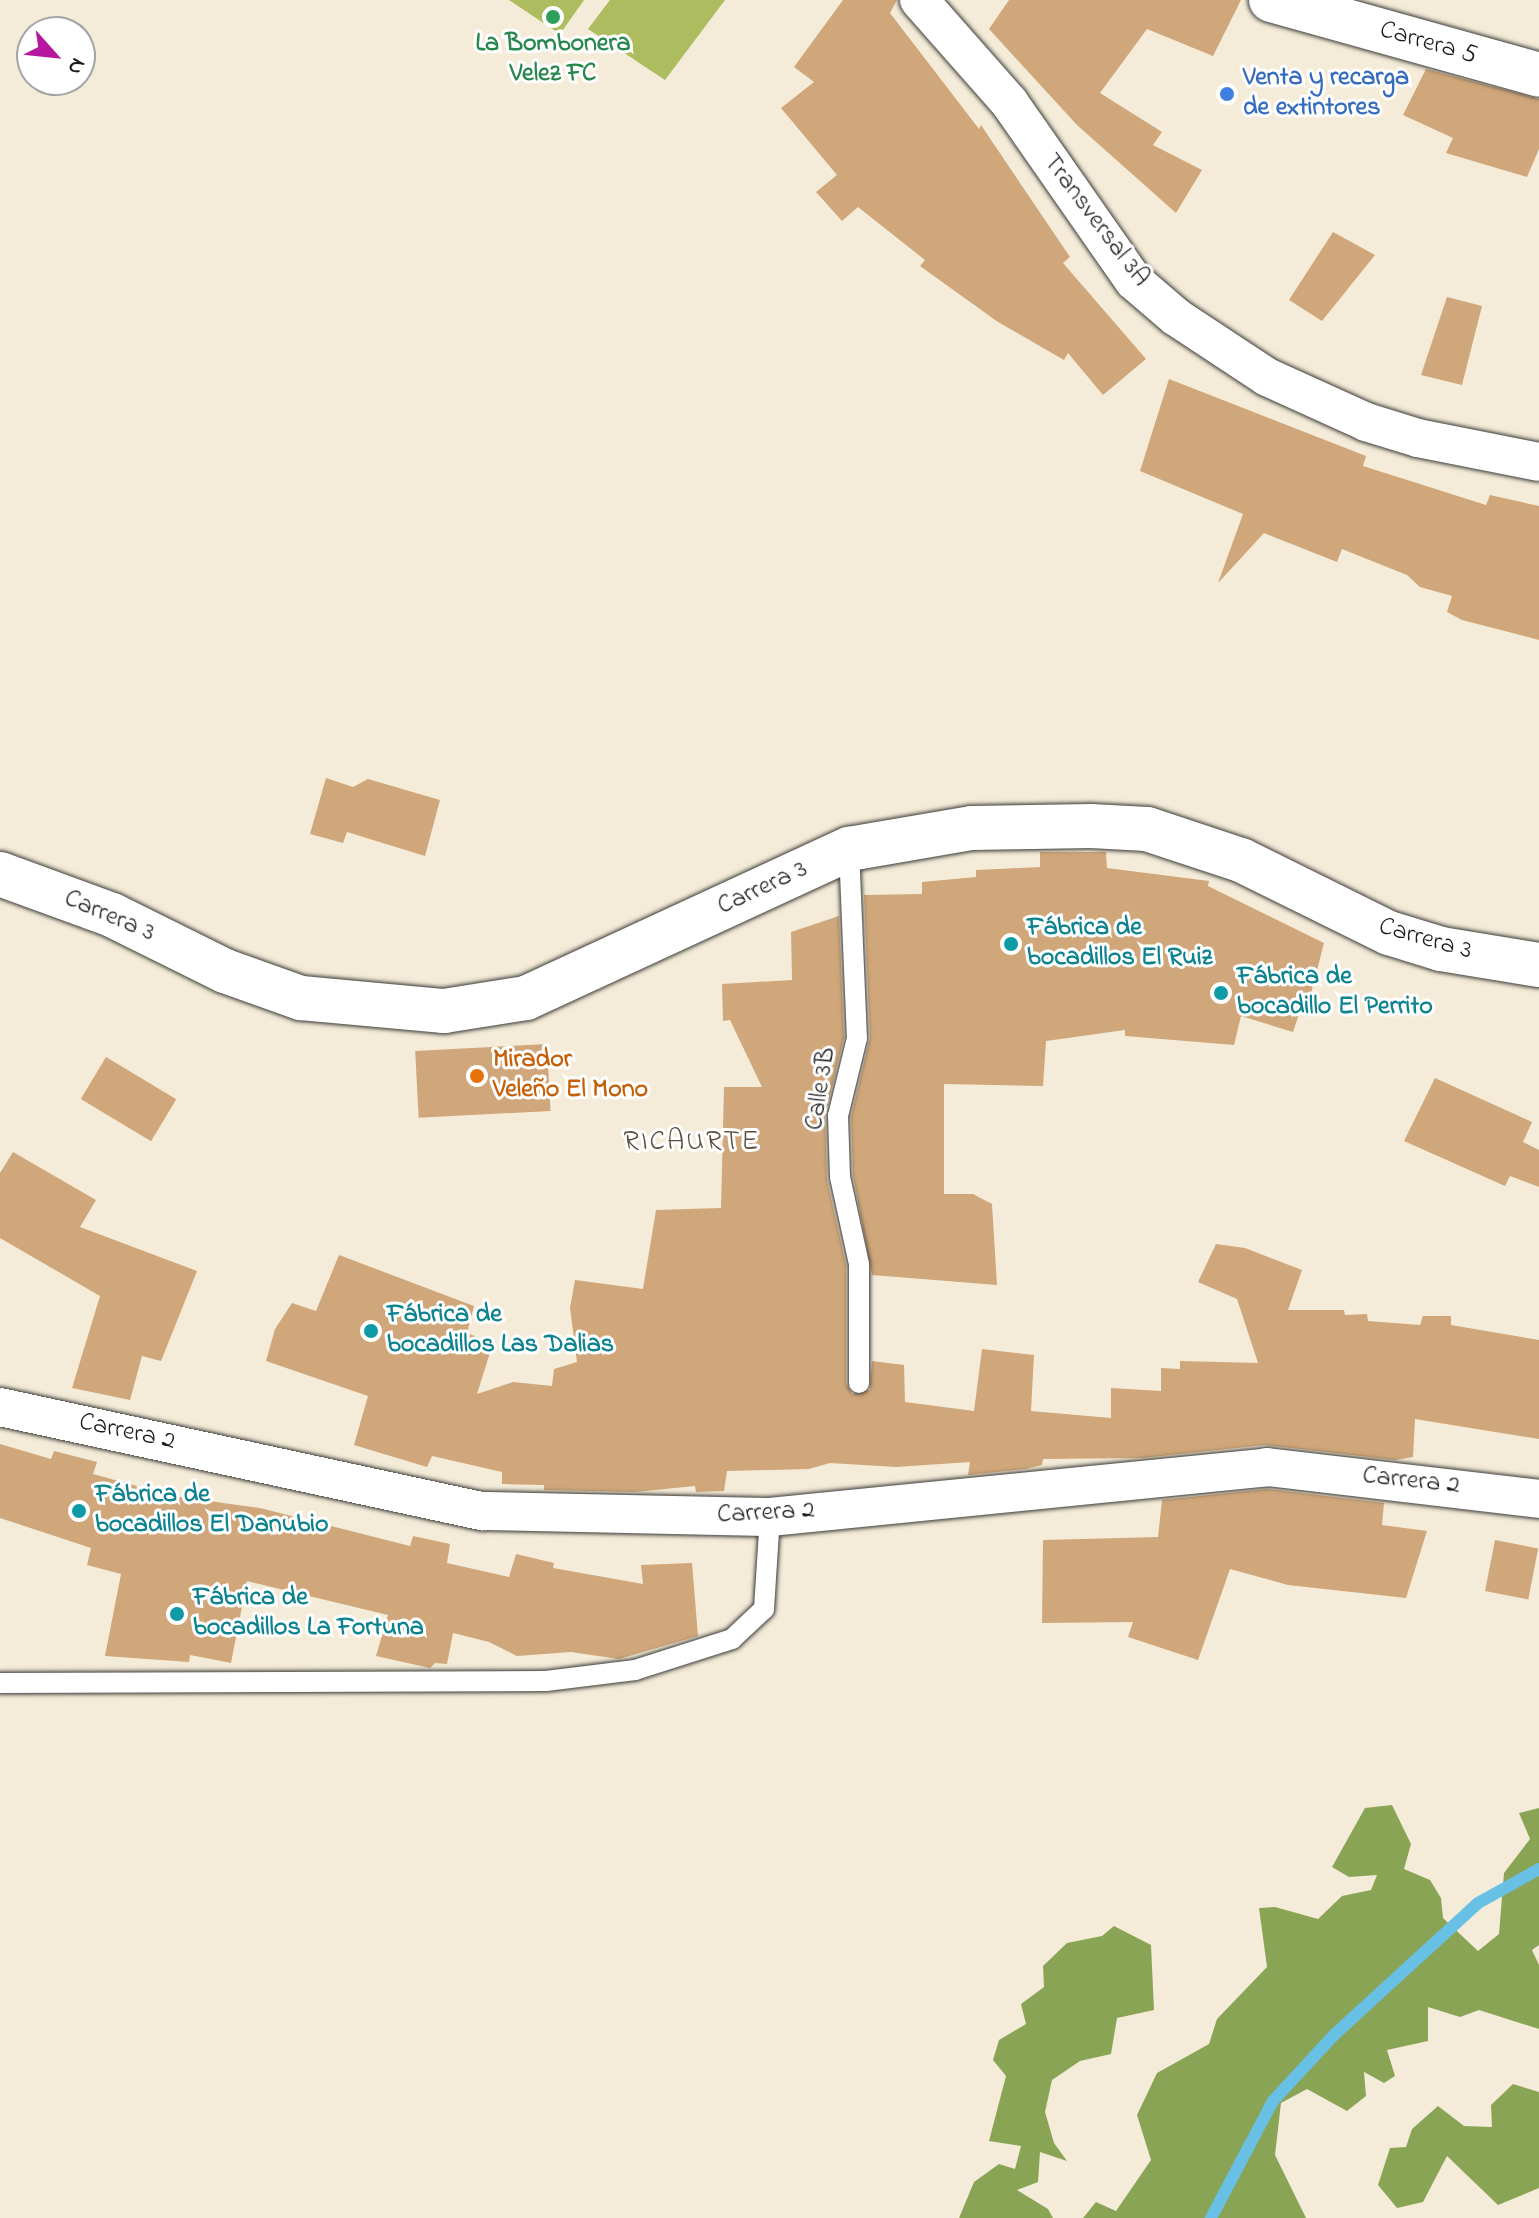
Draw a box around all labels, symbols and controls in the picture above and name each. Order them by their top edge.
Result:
marker: La Bombonera Velez FC [544,8,562,26]
street label: Carrera 5 [1376,15,1480,73]
north arrow [16,16,96,96]
place label: La Bombonera Velez FC [475,29,631,90]
text: N [58,52,93,80]
place label: Venta y recarga de extintores [1243,63,1409,124]
marker: Venta y recarga de extintores [1218,85,1236,103]
street label: Transversal 3A [1035,148,1155,294]
street label: Carrera 3 [713,855,813,923]
street label: Carrera 3 [59,884,159,950]
street label: Carrera 3 [1375,912,1475,968]
place label: Fábrica de bocadillos El Ruiz [1027,913,1212,974]
marker: Fábrica de bocadillos El Ruiz [1002,935,1020,953]
place label: Fábrica de bocadillo El Perrito [1237,962,1433,1024]
marker: Fábrica de bocadillo El Perrito [1212,984,1230,1002]
place label: Mirador Veleño El Mono [493,1045,648,1106]
street label: Calle 3B [800,1045,844,1133]
marker: Mirador Veleño El Mono [468,1067,486,1085]
district label: RICAURTE [624,1126,760,1160]
place label: Fábrica de bocadillos Las Dalias [387,1300,614,1362]
marker: Fábrica de bocadillos Las Dalias [362,1322,380,1340]
street label: Carrera 2 [76,1408,178,1458]
street label: Carrera 2 [1361,1461,1461,1503]
place label: Fábrica de bocadillos El Danubio [95,1480,328,1542]
street label: Carrera 2 [716,1496,816,1532]
marker: Fábrica de bocadillos El Danubio [70,1502,88,1520]
place label: Fábrica de bocadillos La Fortuna [193,1583,424,1644]
marker: Fábrica de bocadillos La Fortuna [168,1605,186,1623]

